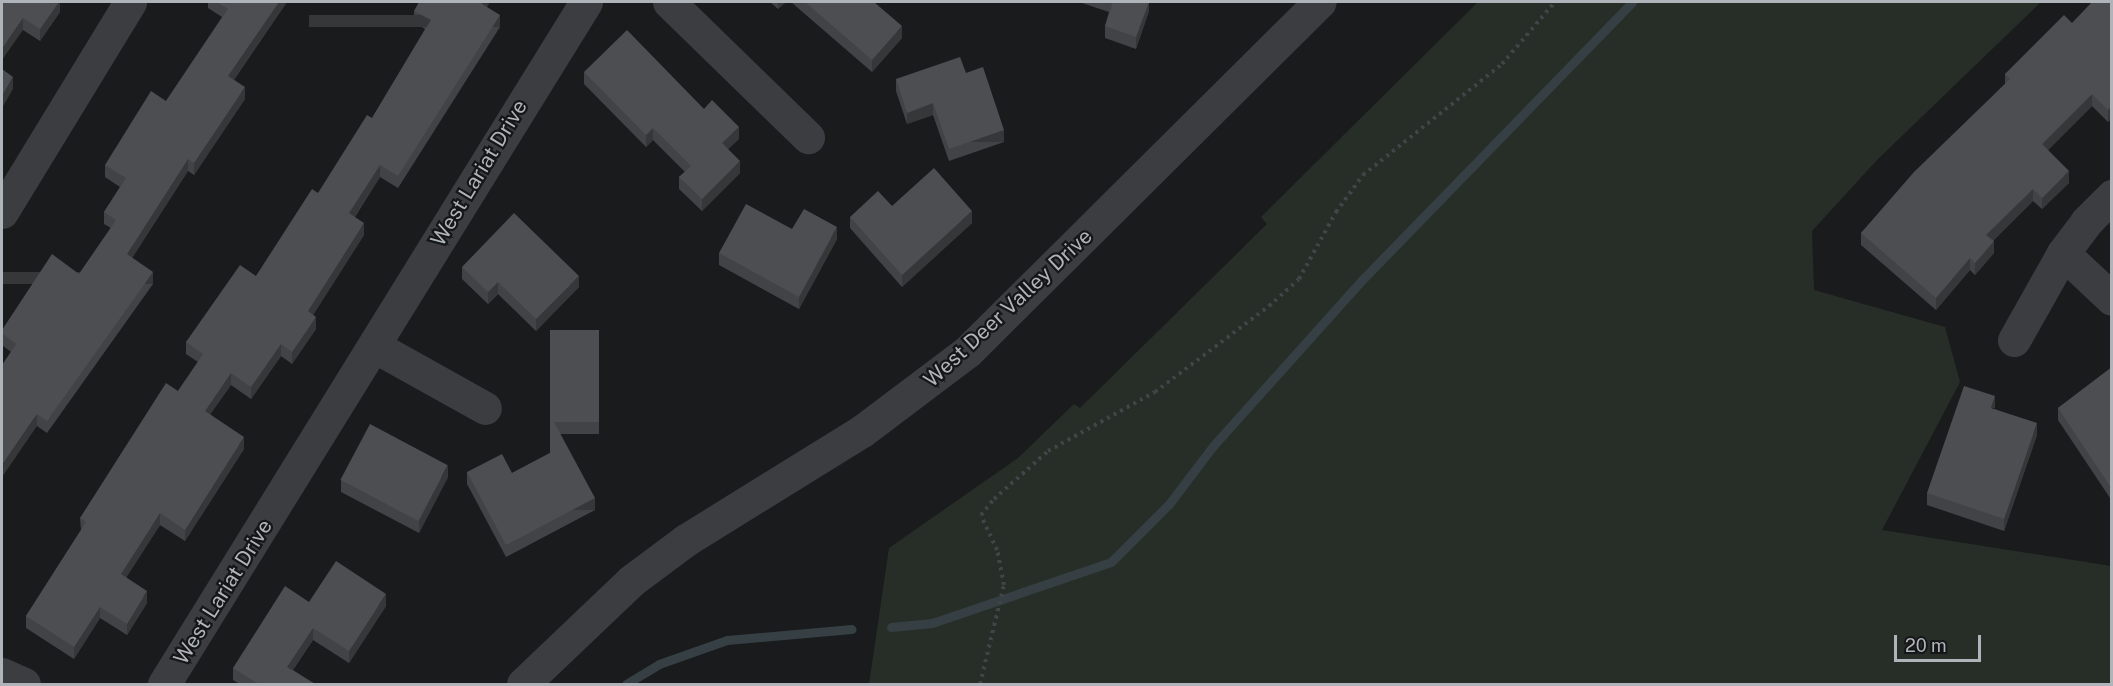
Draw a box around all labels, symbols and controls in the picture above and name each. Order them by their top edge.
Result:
street label: West Lariat Drive [425,95,533,251]
street label: West Deer Valley Drive [918,223,1098,393]
street label: West Lariat Drive [168,515,278,669]
scale bar [1897,623,1984,661]
text: 20 m [1905,635,1947,656]

